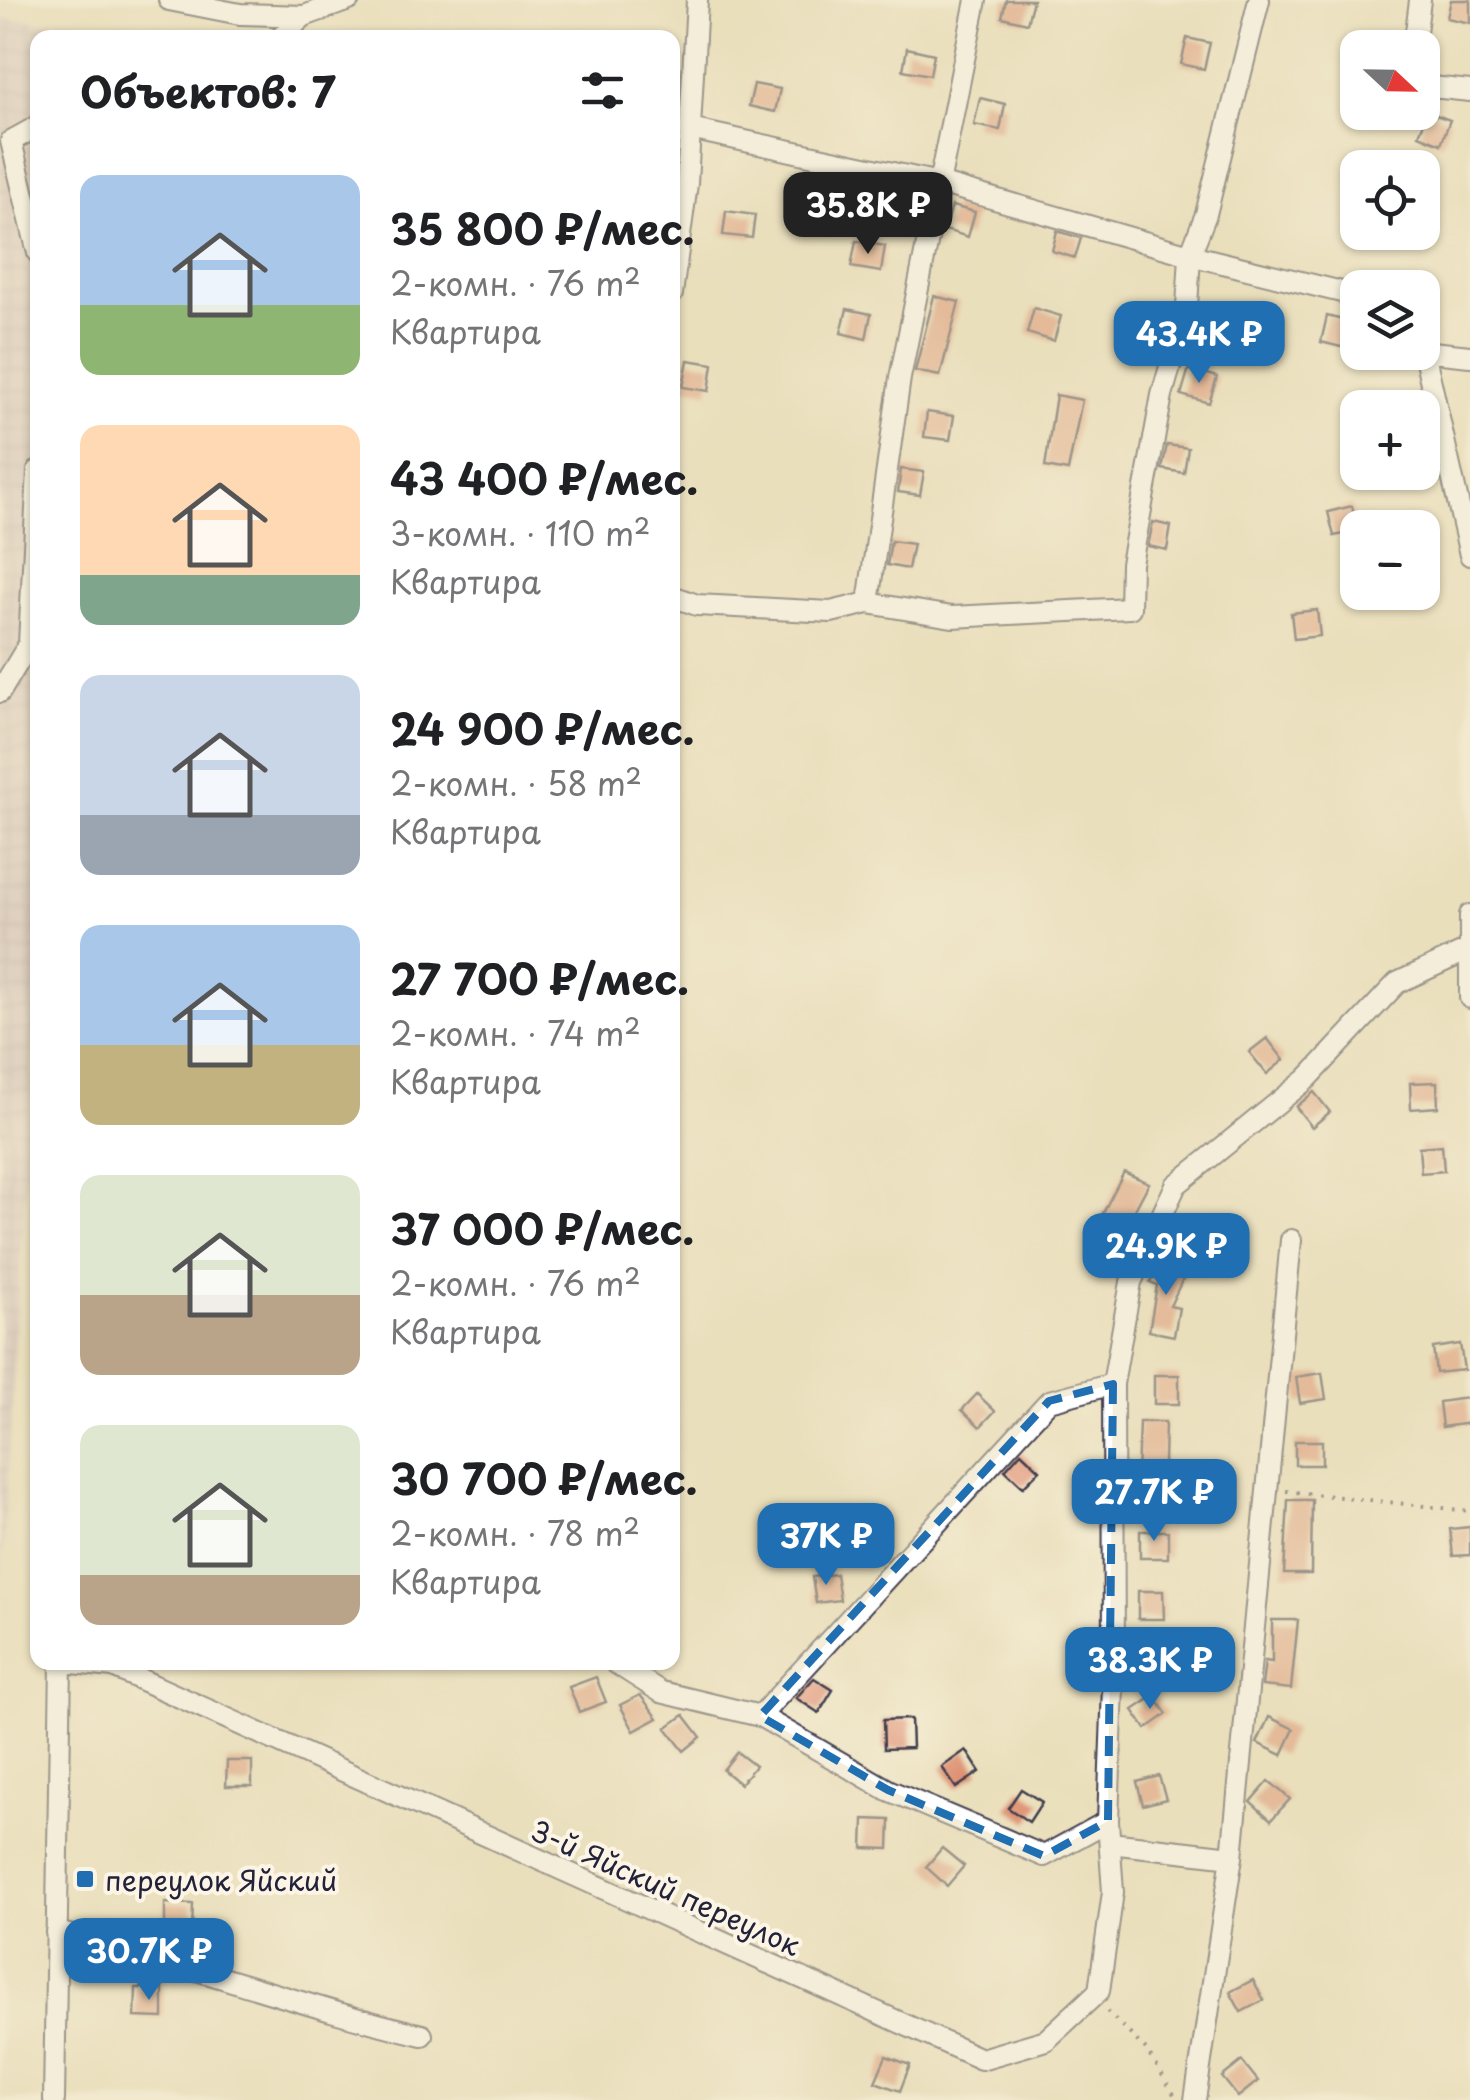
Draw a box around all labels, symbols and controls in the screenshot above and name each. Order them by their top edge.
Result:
north arrow [1340,30,1440,130]
map controls [1340,30,1440,610]
text: Объектов: 7 [80,59,336,122]
icon: filters [575,63,630,118]
button: locate [1340,150,1440,250]
pin: 35.8K ₽ [776,172,960,257]
text: 35.8K ₽ [805,180,931,228]
text: 35 800 ₽/мес. [390,196,694,259]
icon: home [160,215,280,335]
text: 2-комн. · 76 m² [390,259,641,307]
button: layers [1340,270,1440,370]
pin: 43.4K ₽ [1107,301,1291,386]
text: Квартира [390,307,541,355]
text: 43.4K ₽ [1136,309,1262,357]
button: + [1340,390,1440,490]
text: 43 400 ₽/мес. [390,446,698,509]
icon: home [160,465,280,585]
text: 3-комн. · 110 m² [390,509,650,557]
button: − [1340,510,1440,610]
text: Квартира [390,557,541,605]
text: 24 900 ₽/мес. [390,696,695,759]
icon: home [160,715,280,835]
text: 2-комн. · 58 m² [390,759,642,807]
text: Квартира [390,807,541,855]
text: 27 700 ₽/мес. [390,946,689,1009]
icon: home [160,965,280,1085]
text: 2-комн. · 74 m² [390,1009,641,1057]
text: Квартира [390,1057,541,1105]
text: 37 000 ₽/мес. [390,1196,694,1259]
pin: 24.9K ₽ [1074,1213,1258,1298]
icon: home [160,1215,280,1335]
text: 24.9K ₽ [1105,1221,1227,1269]
text: 2-комн. · 76 m² [390,1259,641,1307]
text: Квартира [390,1307,541,1355]
text: 30 700 ₽/мес. [390,1446,698,1509]
pin: 27.7K ₽ [1062,1459,1246,1544]
icon: home [160,1465,280,1585]
text: 27.7K ₽ [1094,1467,1214,1515]
pin: 37K ₽ [756,1503,896,1588]
text: 2-комн. · 78 m² [390,1509,640,1557]
text: 37K ₽ [779,1511,873,1559]
text: Квартира [390,1557,541,1605]
pin: 38.3K ₽ [1058,1627,1242,1712]
text: 38.3K ₽ [1087,1635,1213,1683]
street label: 3-й Яйский переулок [524,1808,808,1966]
place label: переулок Яйский [105,1858,337,1901]
marker: переулок Яйский [74,1868,96,1890]
pin: 30.7K ₽ [57,1918,241,2003]
text: 30.7K ₽ [86,1926,212,1974]

